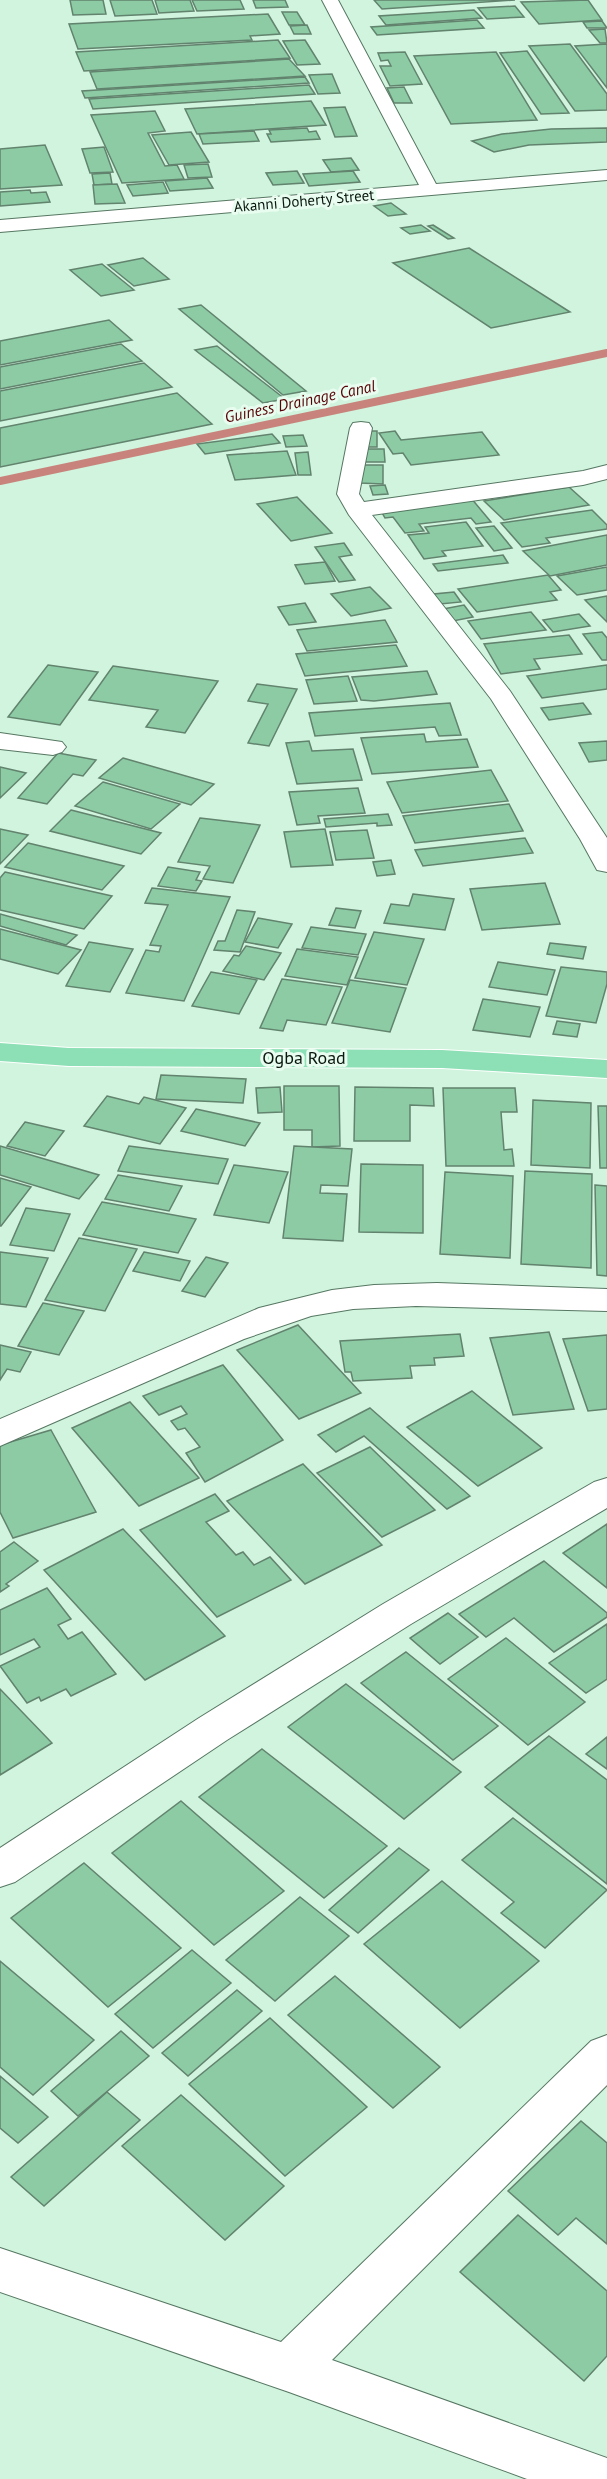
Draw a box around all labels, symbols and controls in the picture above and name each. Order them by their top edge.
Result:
street label: Akanni Doherty Street [233,185,375,216]
water label: Guiness Drainage Canal [223,375,378,427]
street label: Ogba Road [262,1046,346,1069]

